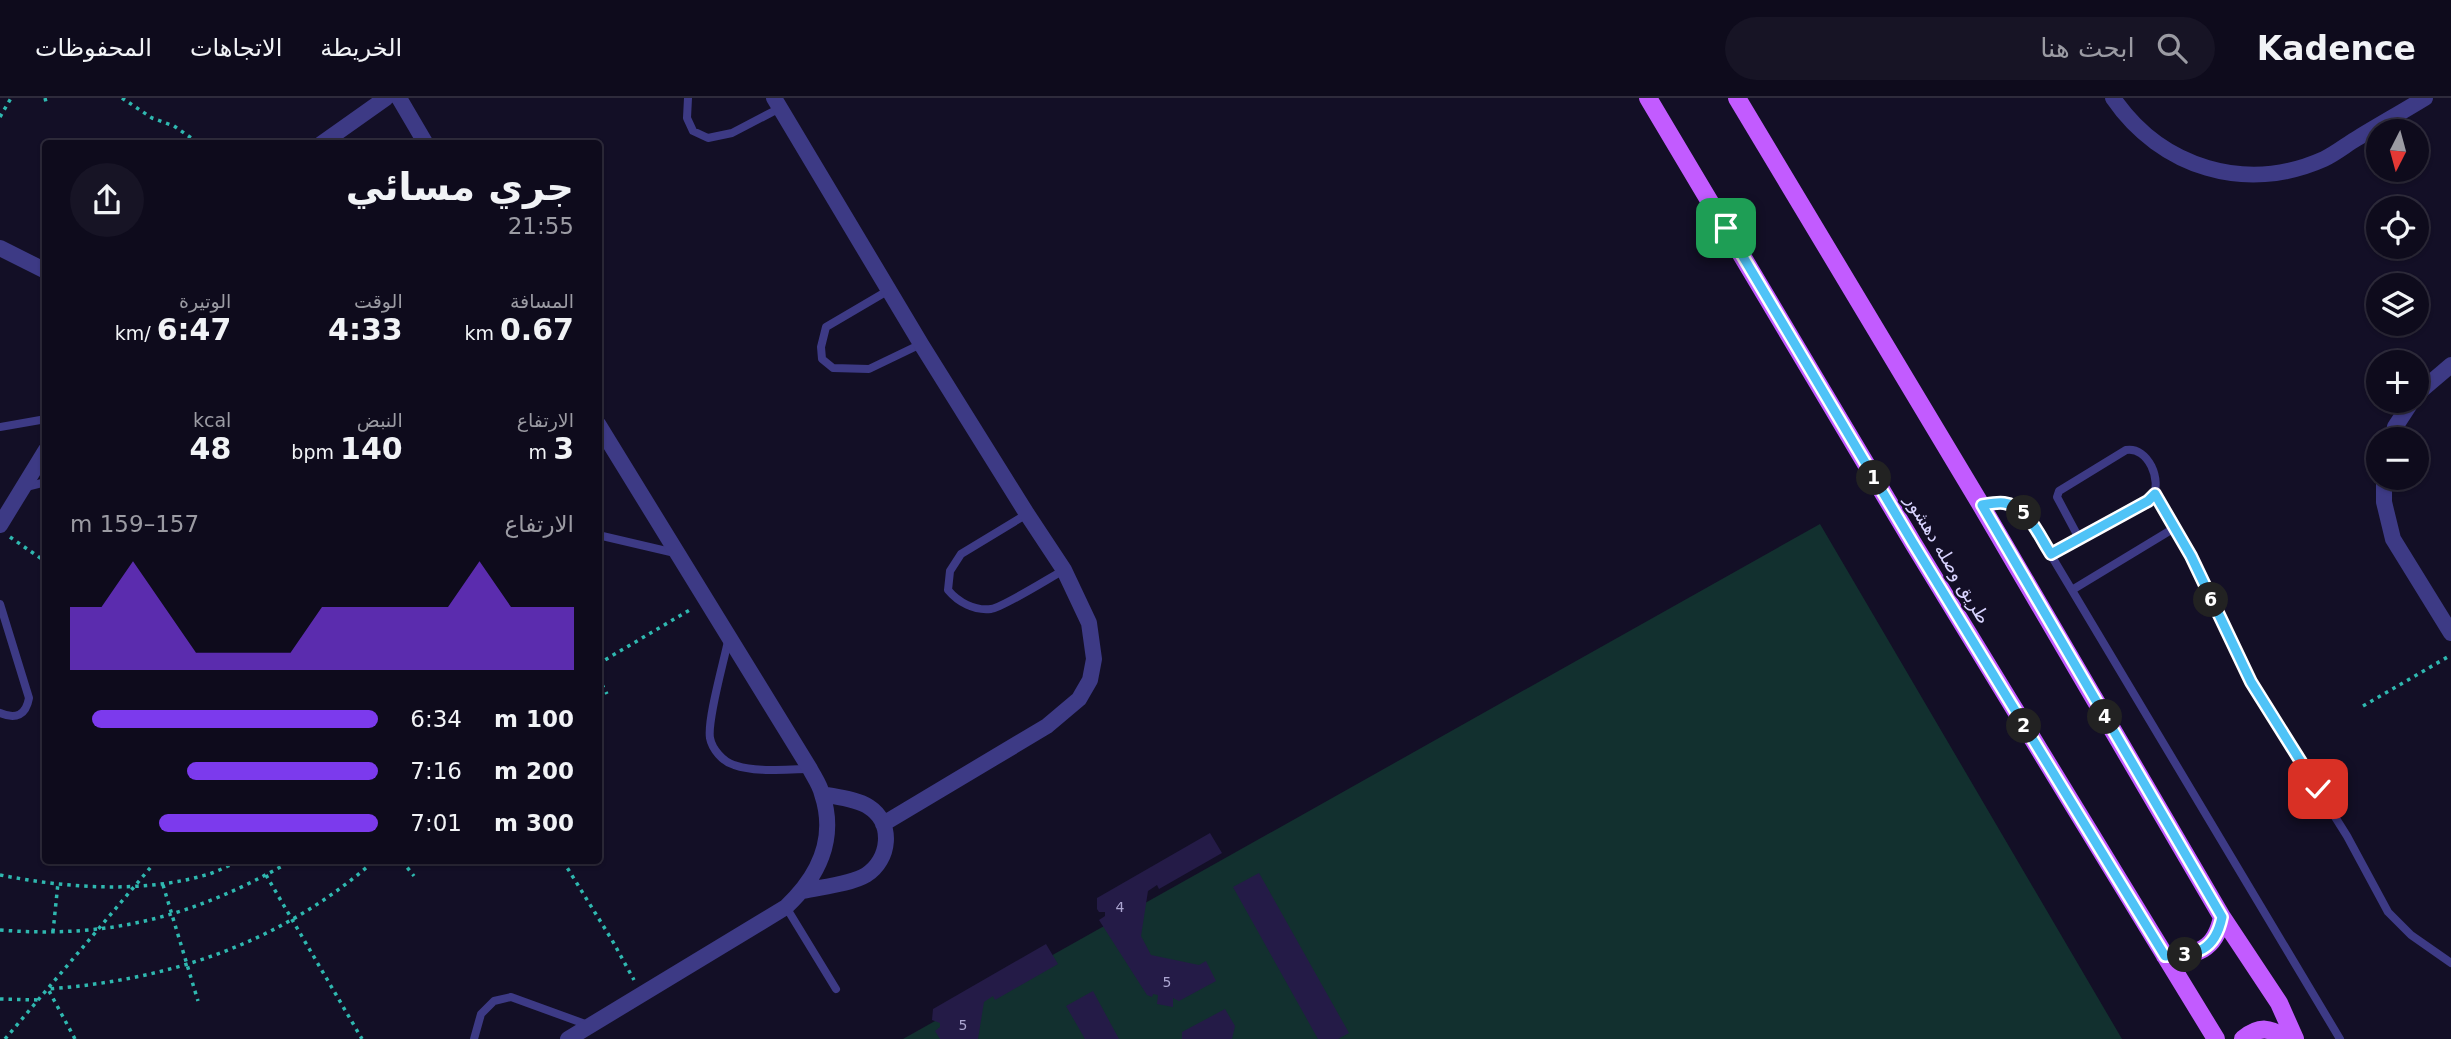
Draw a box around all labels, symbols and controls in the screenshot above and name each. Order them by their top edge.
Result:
search box [1725,17,2215,80]
icon: search [2153,29,2191,67]
text: Kadence [2257,29,2416,68]
text: ابحث هنا [2040,33,2135,63]
text: المحفوظات [35,34,152,62]
text: الاتجاهات [190,34,282,62]
text: الخريطة [320,34,402,62]
north arrow [2366,119,2429,182]
map controls [2366,119,2429,490]
button: share [70,163,144,237]
text: جري مسائي [346,165,574,209]
button: locate [2366,196,2429,259]
pin [1696,198,1756,258]
icon: arrive [1707,209,1745,247]
text: 21:55 [508,213,574,239]
button: layers [2366,273,2429,336]
text: الوتيرة [179,290,231,312]
text: الوقت [354,290,403,312]
text: المسافة [510,290,574,312]
text: 6:47 [157,312,231,347]
text: 4:33 [328,312,403,347]
text: 0.67 [500,312,574,347]
text: /km [115,322,157,344]
text: km [464,322,500,344]
button: + [2366,350,2429,413]
text: kcal [193,409,231,431]
text: النبض [357,409,403,431]
text: الارتفاع [517,409,574,431]
button: − [2366,427,2429,490]
text: 48 [190,431,231,466]
text: 140 [340,431,403,466]
text: 3 [553,431,574,466]
text: bpm [291,441,340,463]
text: m [529,441,553,463]
pin: 1 [1856,460,1892,496]
text: 1 [1867,466,1880,488]
street label: طريق وصله دهشور [1900,490,1995,628]
pin: 5 [2007,496,2042,530]
text: 5 [2017,501,2030,523]
text: 157–159 m [70,511,199,537]
text: الارتفاع [505,511,574,537]
pin: 6 [2194,582,2228,618]
text: 6 [2204,588,2217,610]
pin: 4 [2088,700,2122,734]
text: 4 [2098,705,2111,727]
text: 6:34 [410,706,462,732]
text: 100 m [494,706,574,732]
pin: 2 [2007,708,2042,744]
text: 2 [2017,714,2030,736]
text: 7:16 [410,758,462,784]
text: 200 m [494,758,574,784]
pin [2288,759,2348,819]
icon: check [2299,770,2337,808]
text: 7:01 [410,810,462,836]
text: 300 m [494,810,574,836]
house number: 4 [1116,899,1125,915]
pin: 3 [2168,938,2202,972]
text: 3 [2178,943,2191,965]
house number: 5 [1163,974,1171,990]
house number: 5 [959,1017,967,1033]

